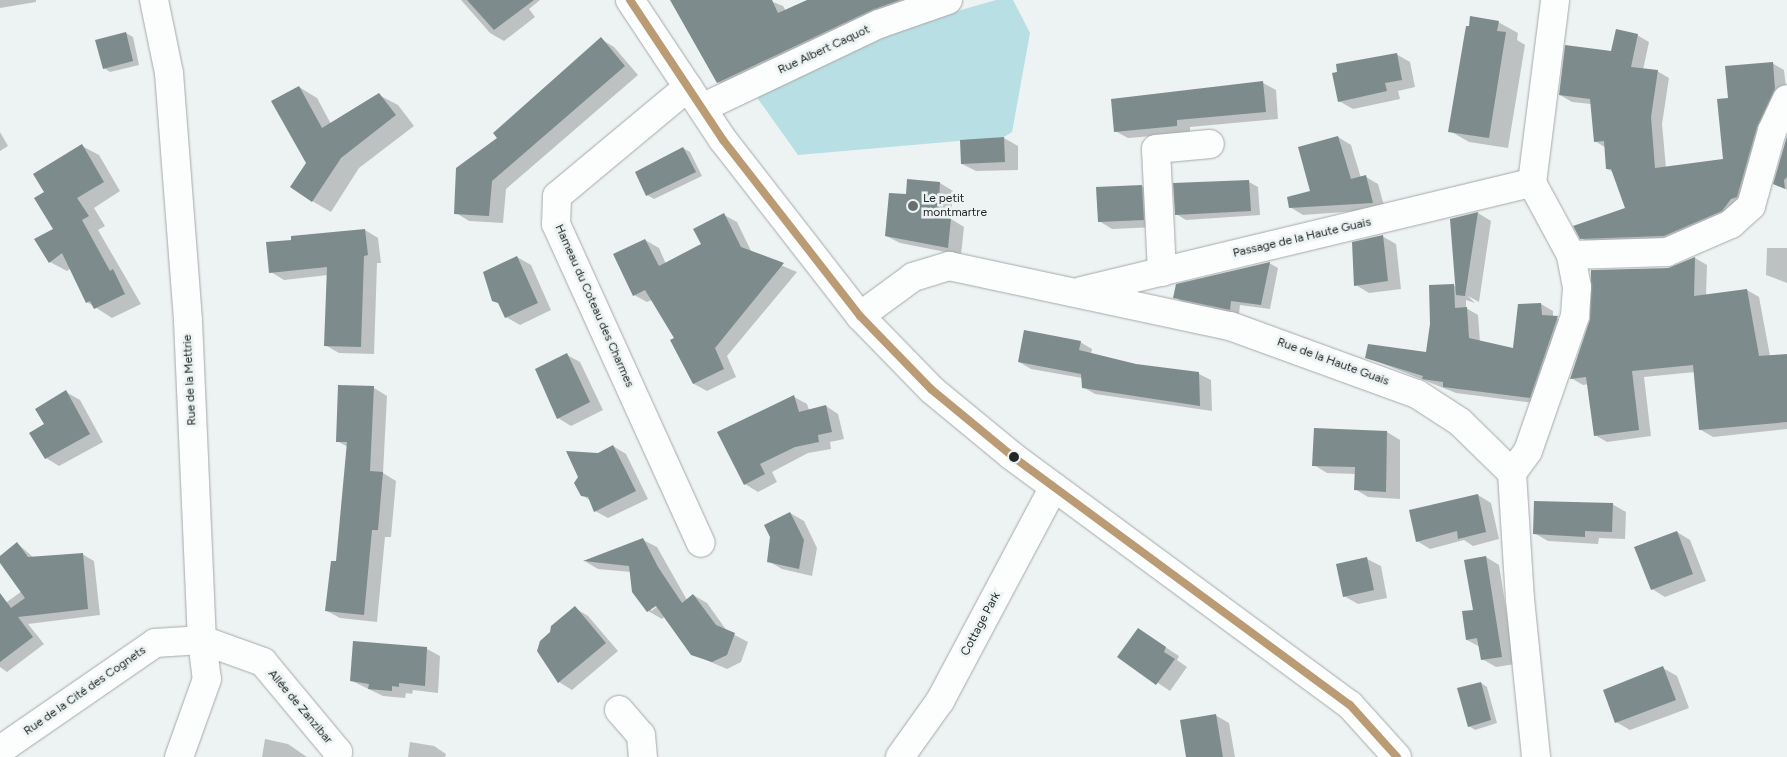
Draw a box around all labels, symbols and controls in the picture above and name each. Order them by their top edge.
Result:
street label: Rue Albert Caquot [776,22,872,78]
place label: Le petit montmartre [923,192,987,220]
marker: Le petit montmartre [907,200,919,212]
street label: Passage de la Haute Guais [1232,215,1372,261]
street label: Hameau du Coteau des Charmes [551,222,637,390]
street label: Rue de la Mettrie [180,334,200,426]
street label: Rue de la Haute Guais [1275,335,1391,389]
unlabelled marker [1009,452,1019,462]
street label: Cottage Park [958,590,1004,658]
street label: Rue de la Cité des Cognets [21,643,149,739]
street label: Allée de Zanzibar [265,667,335,747]

